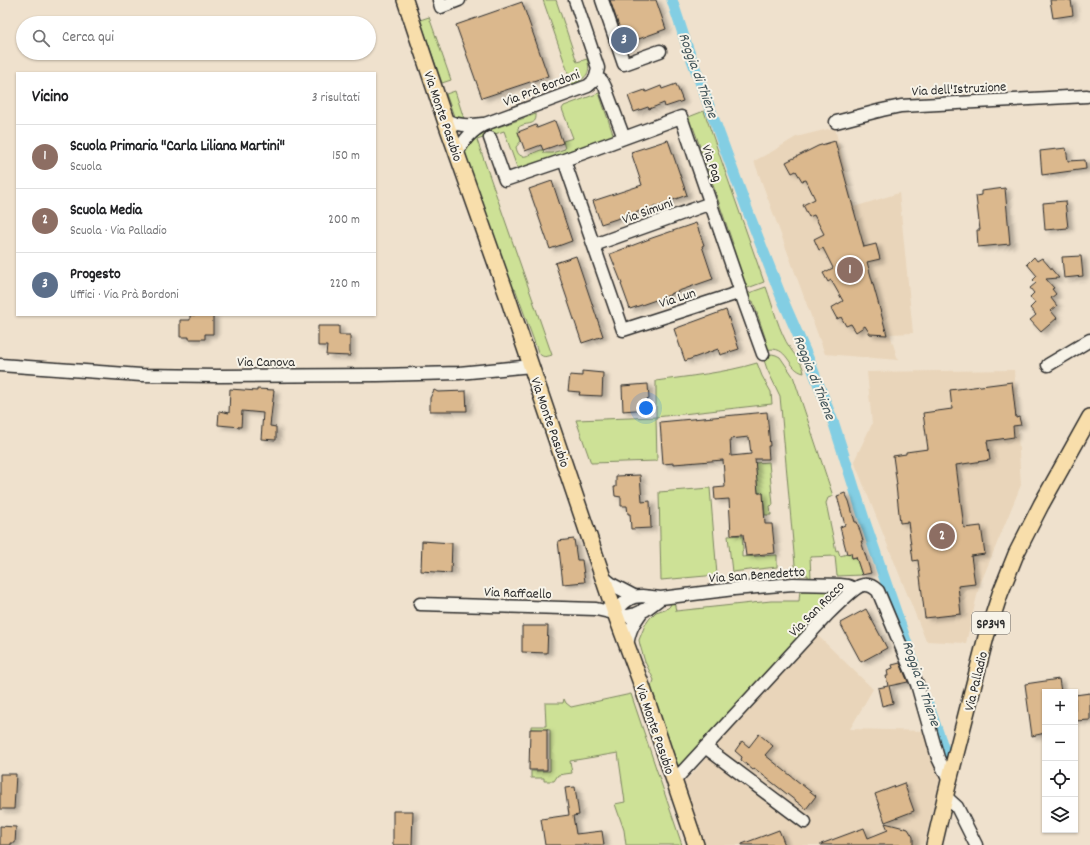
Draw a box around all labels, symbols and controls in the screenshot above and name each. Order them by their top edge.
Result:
search box [16,16,376,60]
pin: 3 [611,25,637,55]
icon: search [30,27,52,49]
text: Cerca qui [62,27,114,49]
water label: Roggia di Thiene [672,30,723,123]
street label: Via Prà Bordoni [500,65,583,113]
street label: Via Monte Pasubio [417,69,467,164]
street label: Via dell'Istruzione [911,78,1007,102]
text: Vicino [32,86,69,110]
text: 3 risultati [312,89,360,108]
text: Scuola Primaria "Carla Liliana Martini" [70,136,285,158]
street label: Via Pag [695,142,727,185]
text: 1 [44,147,46,166]
text: 150 m [332,147,360,166]
text: Scuola [70,158,102,177]
street label: Via Simuni [620,193,676,230]
text: Scuola Media [70,200,142,222]
text: 2 [42,211,48,230]
text: 200 m [328,211,360,230]
text: Scuola · Via Palladio [70,222,167,241]
pin: 1 [837,255,863,285]
text: Progesto [70,264,121,286]
text: 3 [42,275,48,294]
text: 220 m [330,275,360,294]
street label: Via Lun [657,284,698,314]
text: Uffici · Via Prà Bordoni [70,286,179,305]
water label: Roggia di Thiene [786,332,841,425]
street label: Via Canova [237,353,295,373]
street label: Via Monte Pasubio [524,375,574,470]
your location [636,398,656,418]
pin: 2 [929,521,955,551]
street label: Via San Benedetto [708,563,806,589]
street label: Via San Rocco [785,577,850,642]
street label: Via Raffaello [484,583,552,605]
road number: SP349 [972,612,1010,634]
water label: Roggia di Thiene [895,638,946,731]
street label: Via Palladio [960,650,994,713]
street label: Via Monte Pasubio [629,682,679,777]
map controls [1042,689,1078,833]
button: + [1042,689,1078,725]
button: − [1042,725,1078,761]
button: locate [1042,761,1078,797]
button: layers [1042,797,1078,833]

